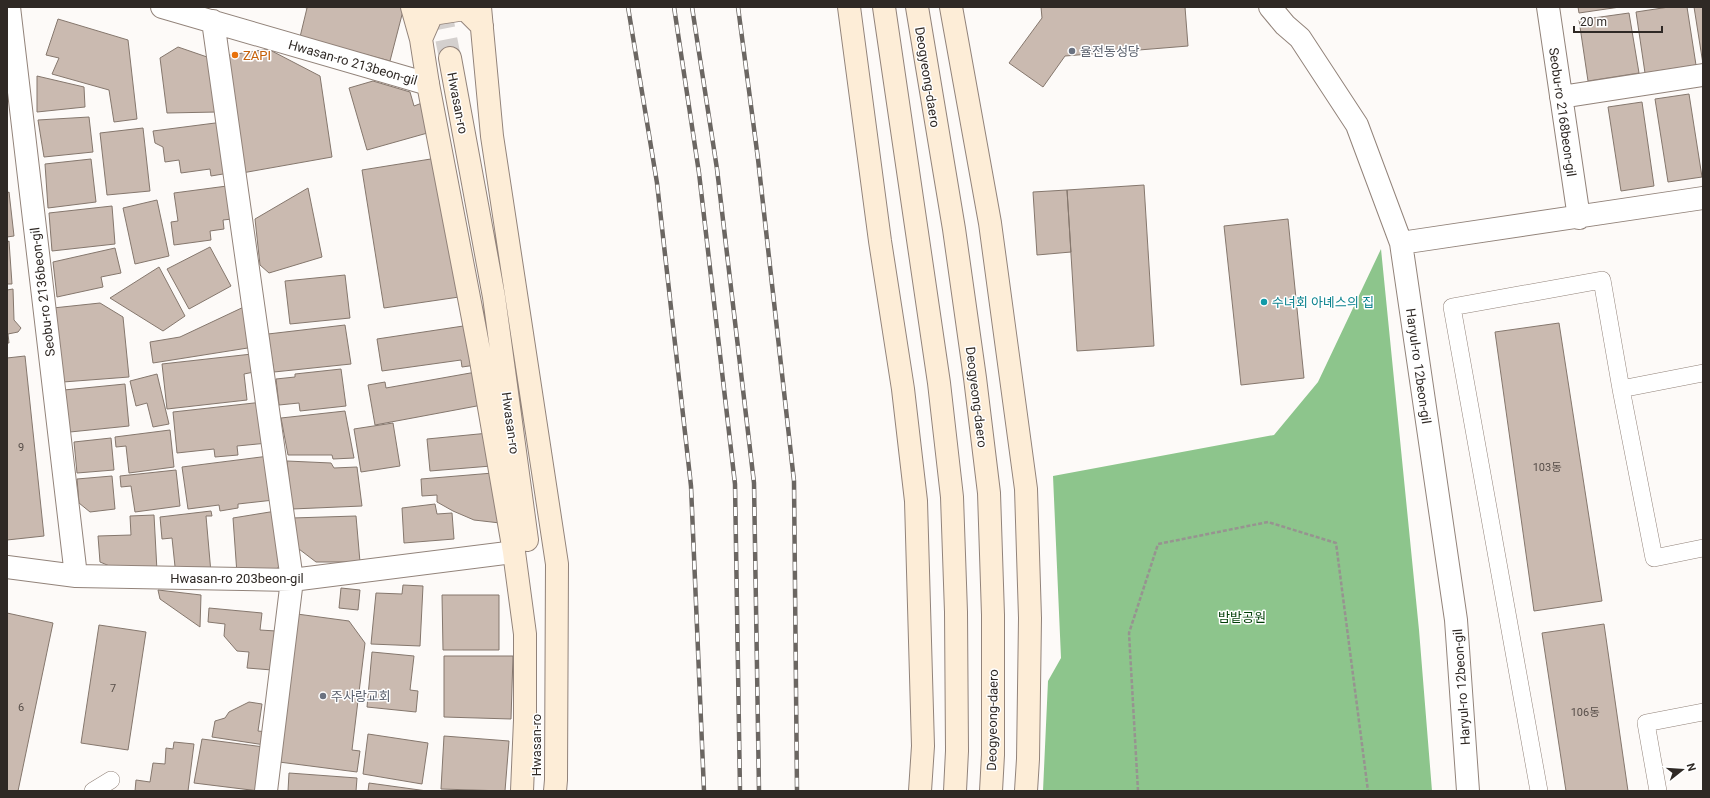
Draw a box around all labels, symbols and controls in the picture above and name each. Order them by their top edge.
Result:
scale bar [1574,8,1662,34]
text: 20 m [1580,15,1607,29]
street label: Deogyeong-daero [912,26,943,128]
street label: Hwasan-ro 213beon-gil [287,37,419,88]
place label: 율전동성당 [1080,44,1140,59]
marker: 율전동성당 [1067,46,1077,56]
street label: Seobu-ro 2168beon-gil [1546,47,1579,178]
place label: ZAPI [243,48,271,63]
marker: ZAPI [230,50,240,60]
street label: Hwasan-ro [444,71,471,135]
street label: Seobu-ro 2136beon-gil [27,226,58,357]
place label: 수녀회 아녜스의 집 [1272,295,1374,310]
marker: 수녀회 아녜스의 집 [1259,297,1269,307]
street label: Haryul-ro 12beon-gil [1403,307,1434,425]
street label: Deogyeong-daero [963,346,990,448]
street label: Hwasan-ro [499,391,522,455]
house number: 9 [18,441,24,454]
house number: 103동 [1533,461,1561,474]
street label: Hwasan-ro 203beon-gil [170,571,304,586]
park label: 밤밭공원 [1218,610,1266,625]
street label: Haryul-ro 12beon-gil [1450,628,1473,746]
street label: Deogyeong-daero [984,669,1001,771]
house number: 7 [110,682,116,695]
place label: 주사랑교회 [331,689,391,704]
marker: 주사랑교회 [318,691,328,701]
house number: 6 [18,701,24,714]
house number: 106동 [1571,706,1599,719]
street label: Hwasan-ro [529,714,544,776]
north arrow [1662,750,1702,790]
text: N [1684,762,1699,773]

